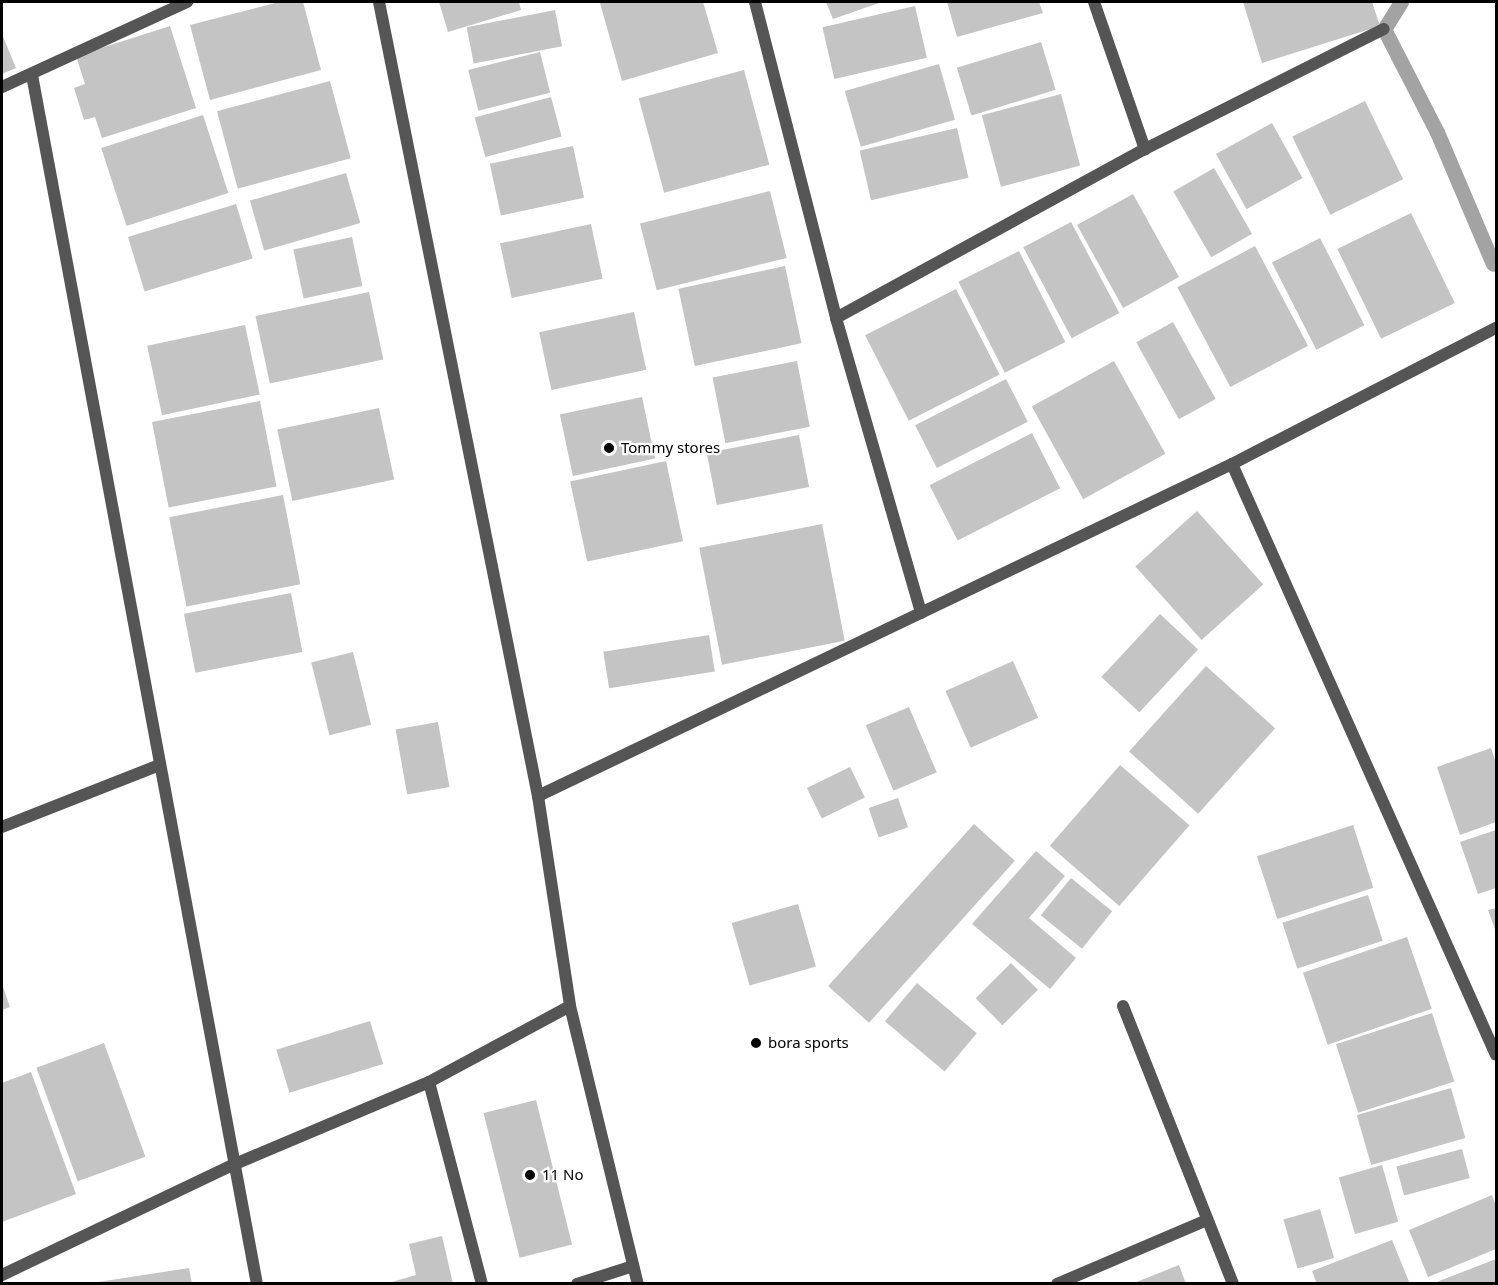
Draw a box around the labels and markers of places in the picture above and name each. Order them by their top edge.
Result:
place label: Tommy stores [621,439,720,457]
marker: Tommy stores [602,441,616,455]
place label: bora sports [768,1034,849,1052]
marker: bora sports [749,1036,763,1050]
place label: 11 No [542,1166,584,1184]
marker: 11 No [523,1168,537,1182]

